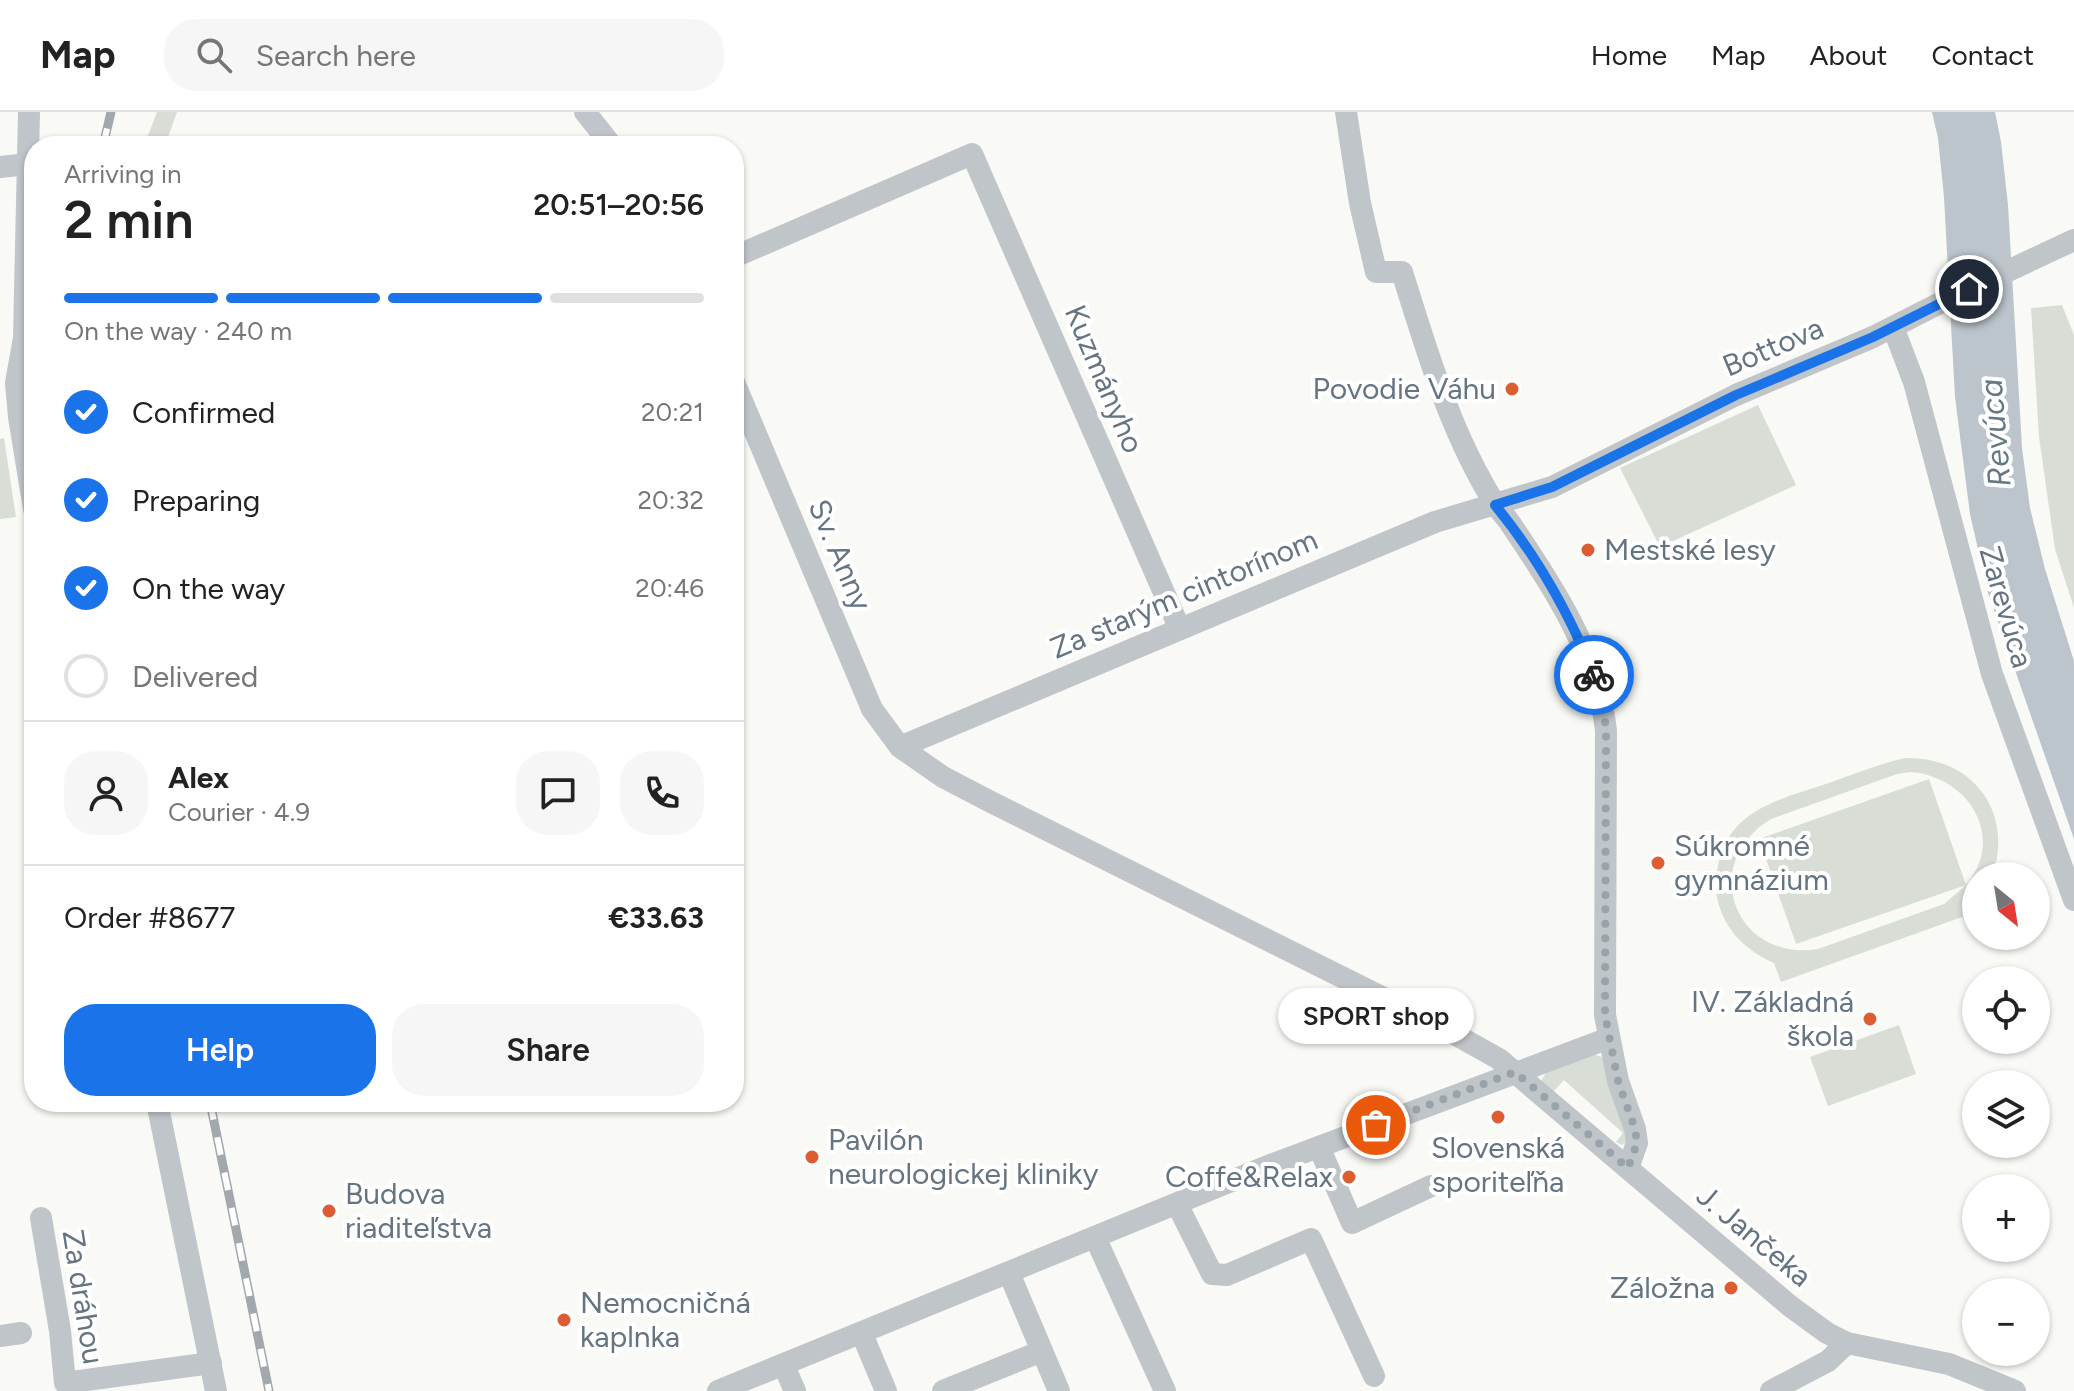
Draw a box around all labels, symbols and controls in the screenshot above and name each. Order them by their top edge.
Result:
search box [164,19,724,91]
text: Map [40,32,116,78]
icon: search [192,33,236,77]
text: Search here [256,37,416,74]
text: Home [1591,38,1667,72]
text: Map [1711,38,1766,72]
text: About [1810,38,1887,72]
text: Contact [1931,38,2034,72]
text: Arriving in [64,158,182,190]
text: 20:51–20:56 [533,186,704,223]
text: 2 min [64,189,193,251]
pin [1935,255,2003,323]
icon: home [1947,267,1991,311]
street label: Kuzmányho [1057,299,1152,458]
street label: Bottova [1717,309,1829,384]
text: On the way · 240 m [64,315,292,347]
place label: Povodie Váhu [1313,370,1496,407]
water label: Revúca [1971,377,2019,489]
marker: Povodie Váhu [1503,380,1521,398]
icon: check [64,390,108,434]
text: Confirmed [132,394,275,431]
text: 20:21 [641,396,704,428]
icon: check [64,478,108,522]
text: Preparing [132,482,260,519]
text: 20:32 [638,484,704,516]
street label: Sv. Anny [801,494,880,616]
street label: Za starým cintorínom [1045,520,1323,667]
place label: Mestské lesy [1604,531,1776,568]
marker: Mestské lesy [1579,541,1597,559]
street label: Zarevúca [1972,542,2041,672]
icon: check [64,566,108,610]
text: On the way [132,570,285,607]
text: 20:46 [635,572,704,604]
courier [1554,635,1634,715]
icon: bike [1572,653,1616,697]
text: Delivered [132,658,258,695]
button: person [64,751,148,835]
button: chat [516,751,600,835]
button: phone [620,751,704,835]
text: Alex [168,759,229,796]
text: Courier · 4.9 [168,796,310,828]
place label: Súkromné gymnázium [1674,827,1829,898]
marker: Súkromné gymnázium [1649,854,1667,872]
north arrow [1962,862,2050,950]
map controls [1962,862,2050,1366]
text: Order #8677 [64,899,235,936]
text: €33.63 [608,899,704,936]
button: locate [1962,966,2050,1054]
place label: IV. Základná škola [1691,983,1854,1054]
callout: SPORT shop [1278,989,1474,1045]
text: SPORT shop [1303,1000,1449,1032]
button: Help [64,1004,376,1096]
button: Share [392,1004,704,1096]
marker: IV. Základná škola [1861,1010,1879,1028]
button: layers [1962,1070,2050,1158]
pin [1342,1091,1410,1159]
icon: bag [1354,1103,1398,1147]
marker: Slovenská sporiteľňa [1489,1108,1507,1126]
place label: Pavilón neurologickej kliniky [828,1121,1099,1192]
place label: Slovenská sporiteľňa [1431,1129,1565,1200]
marker: Pavilón neurologickej kliniky [803,1148,821,1166]
place label: Coffe&Relax [1165,1158,1333,1195]
marker: Coffe&Relax [1340,1168,1358,1186]
button: + [1962,1174,2050,1262]
place label: Budova riaditeľstva [345,1175,492,1246]
street label: J. Jančeka [1689,1177,1819,1294]
marker: Budova riaditeľstva [320,1202,338,1220]
street label: Za dráhou [55,1227,112,1367]
place label: Záložna [1610,1269,1715,1306]
button: − [1962,1278,2050,1366]
marker: Záložna [1722,1279,1740,1297]
place label: Nemocničná kaplnka [580,1284,751,1355]
marker: Nemocničná kaplnka [555,1311,573,1329]

